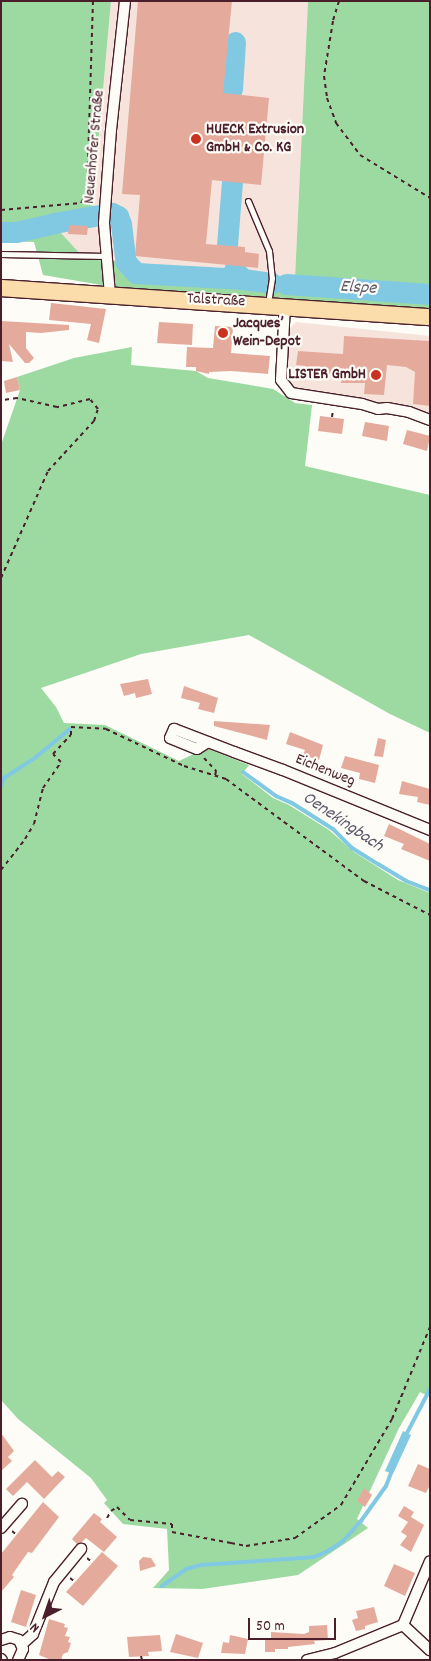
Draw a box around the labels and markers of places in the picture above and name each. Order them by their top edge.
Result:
place label: HUECK Extrusion GmbH & Co. KG [206,120,304,158]
marker: HUECK Extrusion GmbH & Co. KG [190,133,202,145]
place label: Jacques’ Wein-Depot [233,314,301,352]
marker: Jacques’ Wein-Depot [217,327,229,339]
place label: LISTER GmbH [288,365,366,385]
marker: LISTER GmbH [370,369,382,381]

